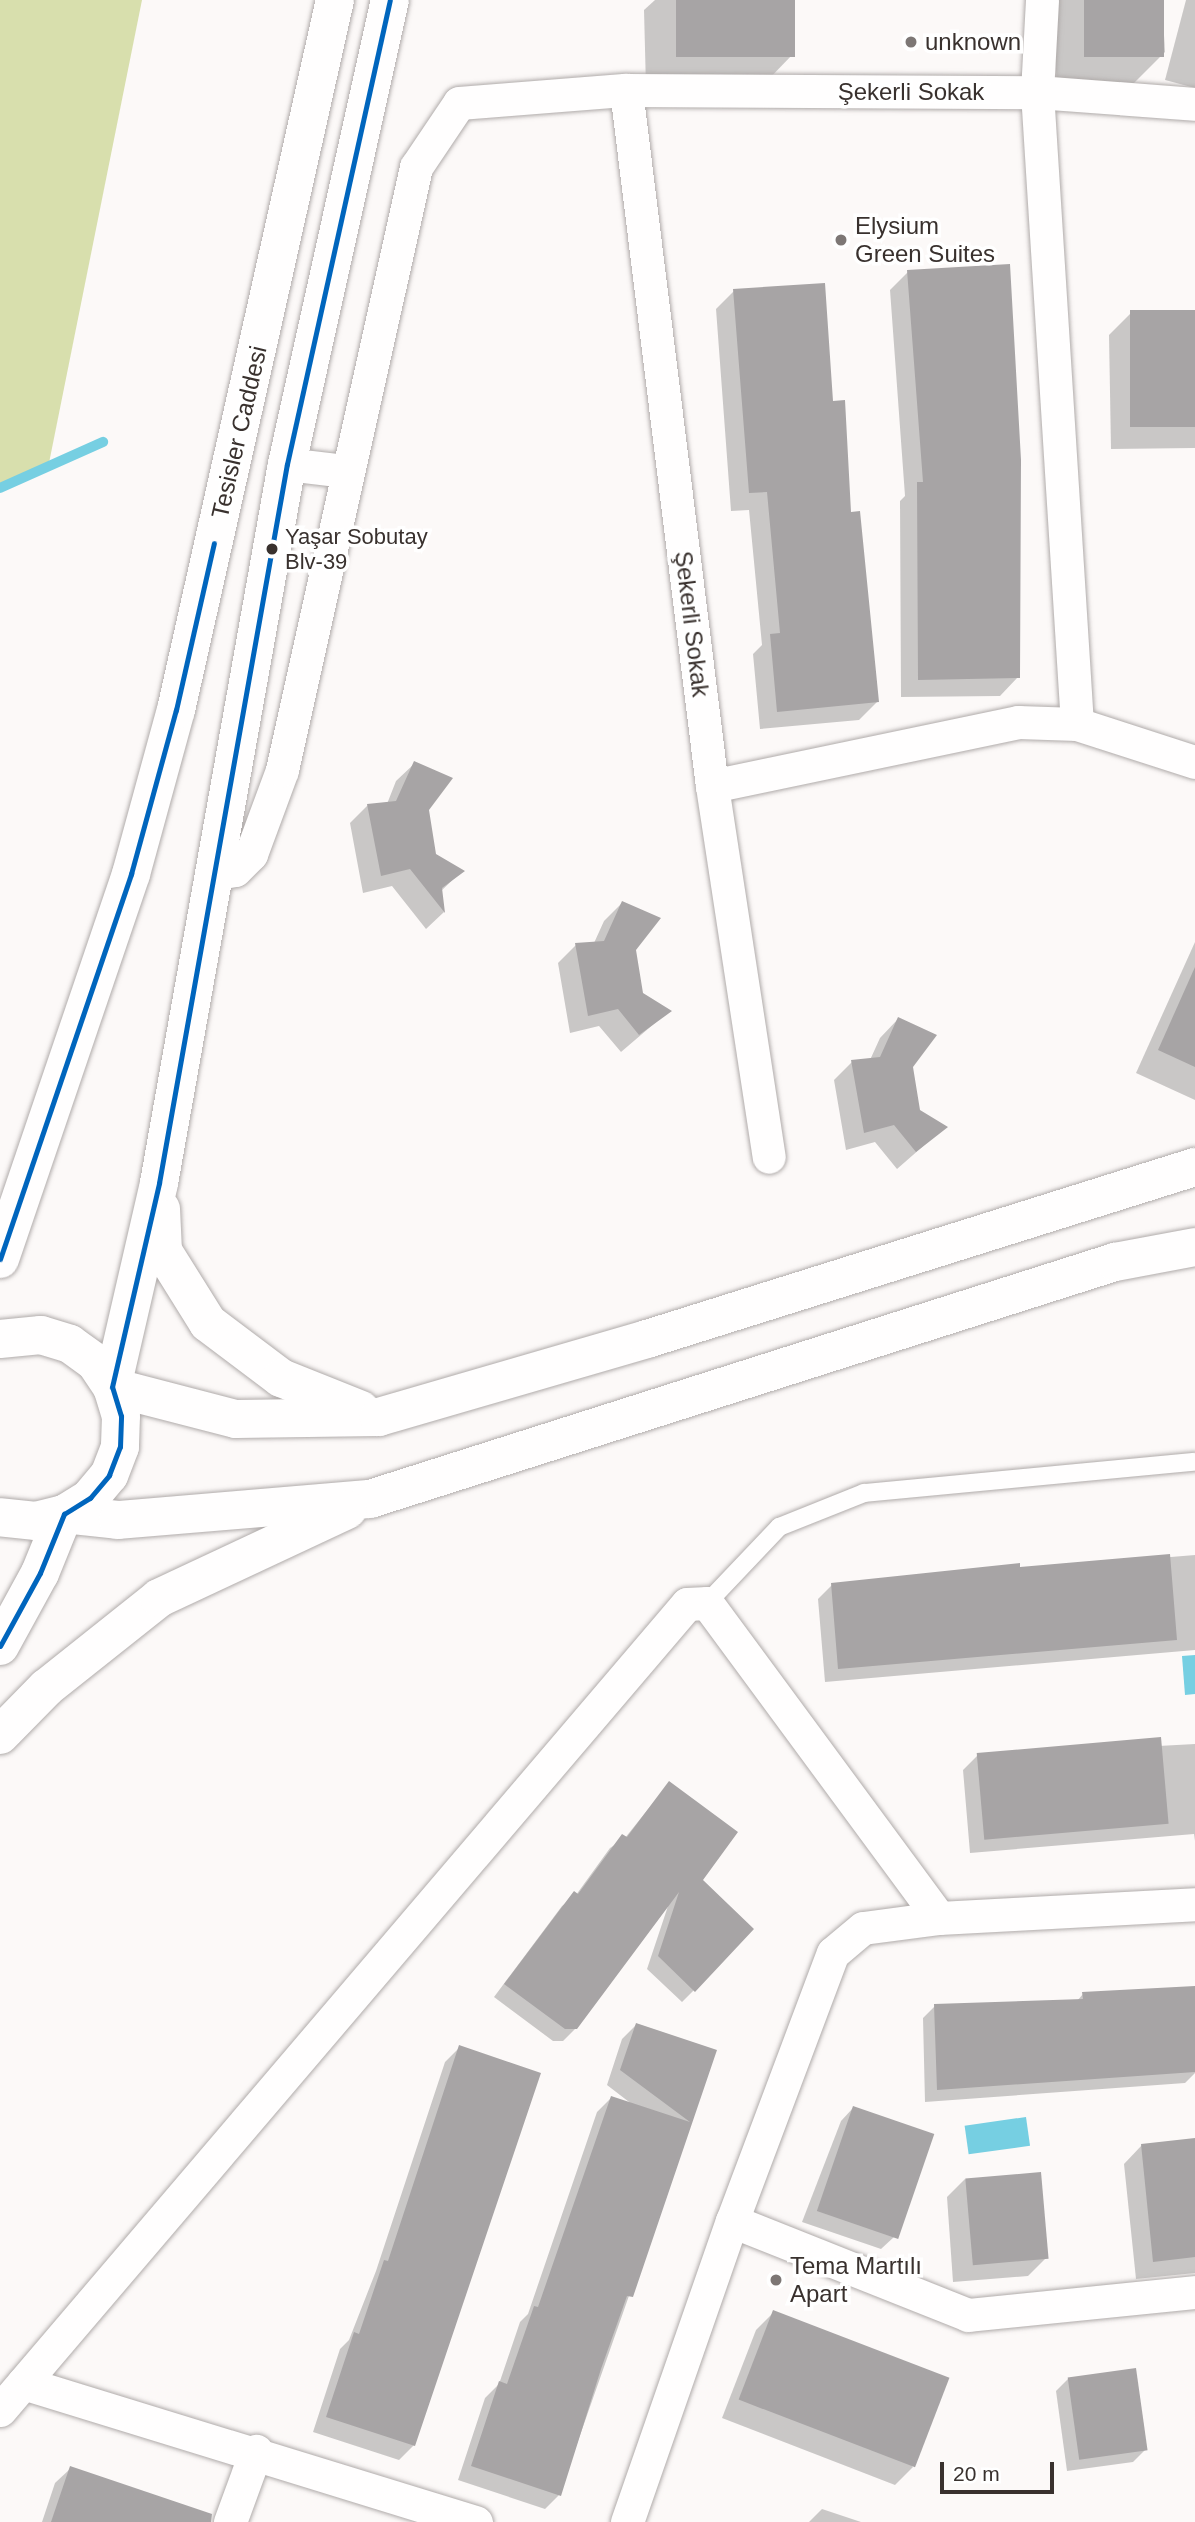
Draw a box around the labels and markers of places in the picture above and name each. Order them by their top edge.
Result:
place label: unknown [925,28,1021,56]
marker: unknown [903,34,919,50]
place label: Elysium Green Suites [855,212,995,268]
marker: Elysium Green Suites [833,232,849,248]
place label: Yaşar Sobutay Blv-39 [285,523,428,574]
marker: Yaşar Sobutay Blv-39 [265,542,279,556]
place label: Tema Martılı Apart [790,2252,922,2308]
marker: Tema Martılı Apart [768,2272,784,2288]

